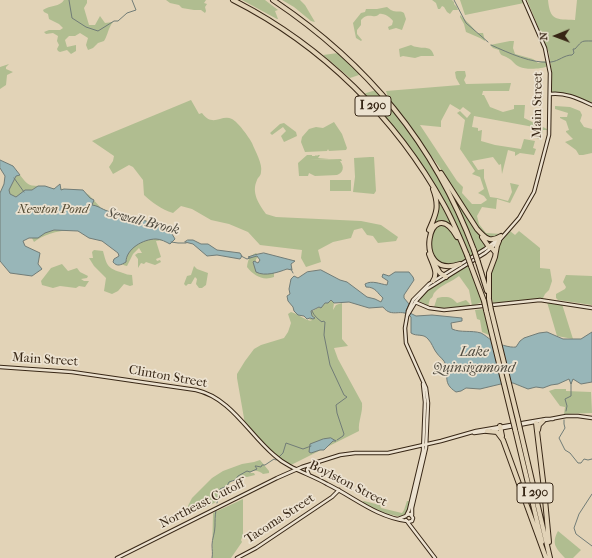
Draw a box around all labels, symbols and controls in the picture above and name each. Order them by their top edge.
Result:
north arrow [536,16,576,56]
text: N [537,32,550,41]
street label: Main Street [530,72,546,138]
road number: I 290 [355,96,391,116]
park label: Newton Pond [17,202,89,218]
water label: Sewall Brook [105,205,181,239]
water label: Lake Quinsigamond [433,345,515,378]
street label: Main Street [11,350,79,370]
street label: Clinton Street [128,362,208,392]
street label: Boylston Street [306,458,390,510]
street label: Northeast Cutoff [157,476,247,532]
road number: I 290 [517,483,553,503]
street label: Tacoma Street [242,491,318,547]

